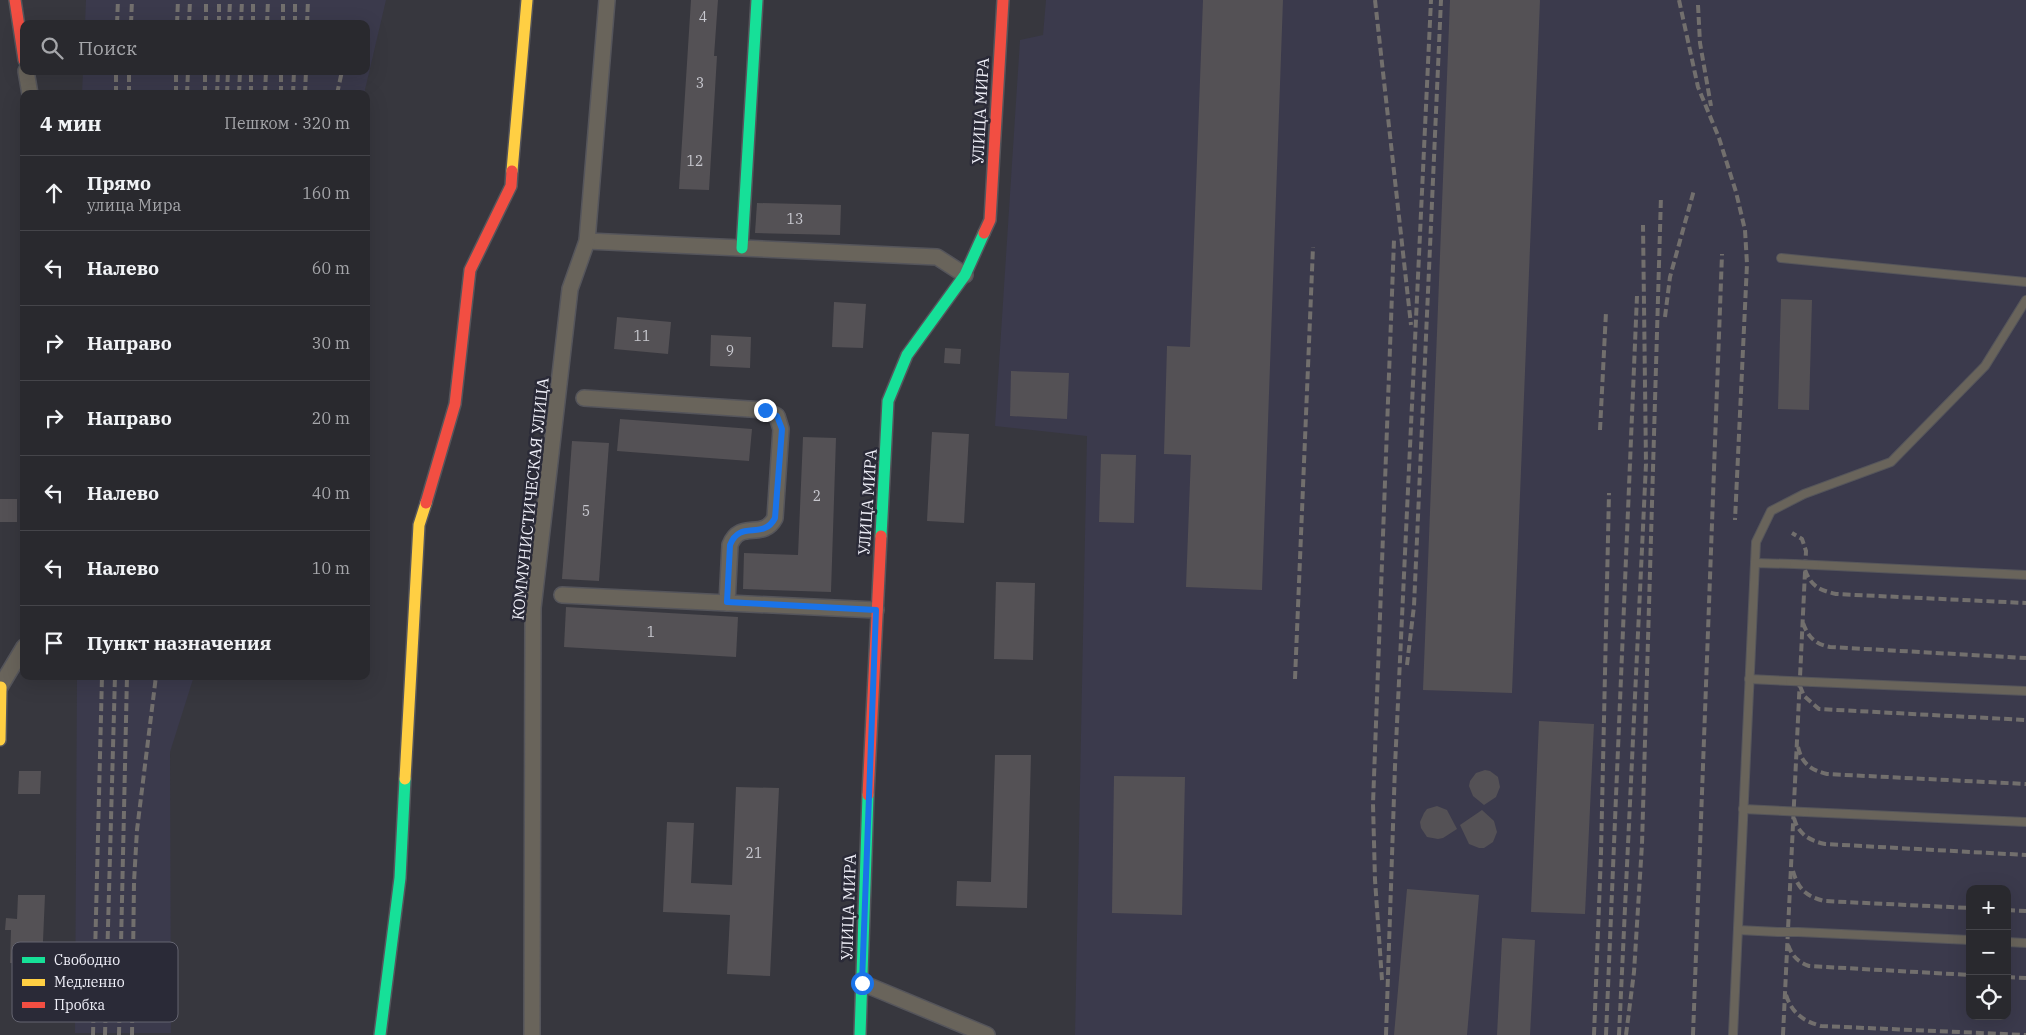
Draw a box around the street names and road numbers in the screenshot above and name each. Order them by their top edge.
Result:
street label: УЛИЦА МИРА [967,57,993,165]
street label: КОММУНИСТИЧЕСКАЯ УЛИЦА [507,377,553,621]
street label: УЛИЦА МИРА [853,448,881,556]
street label: УЛИЦА МИРА [836,853,860,961]

